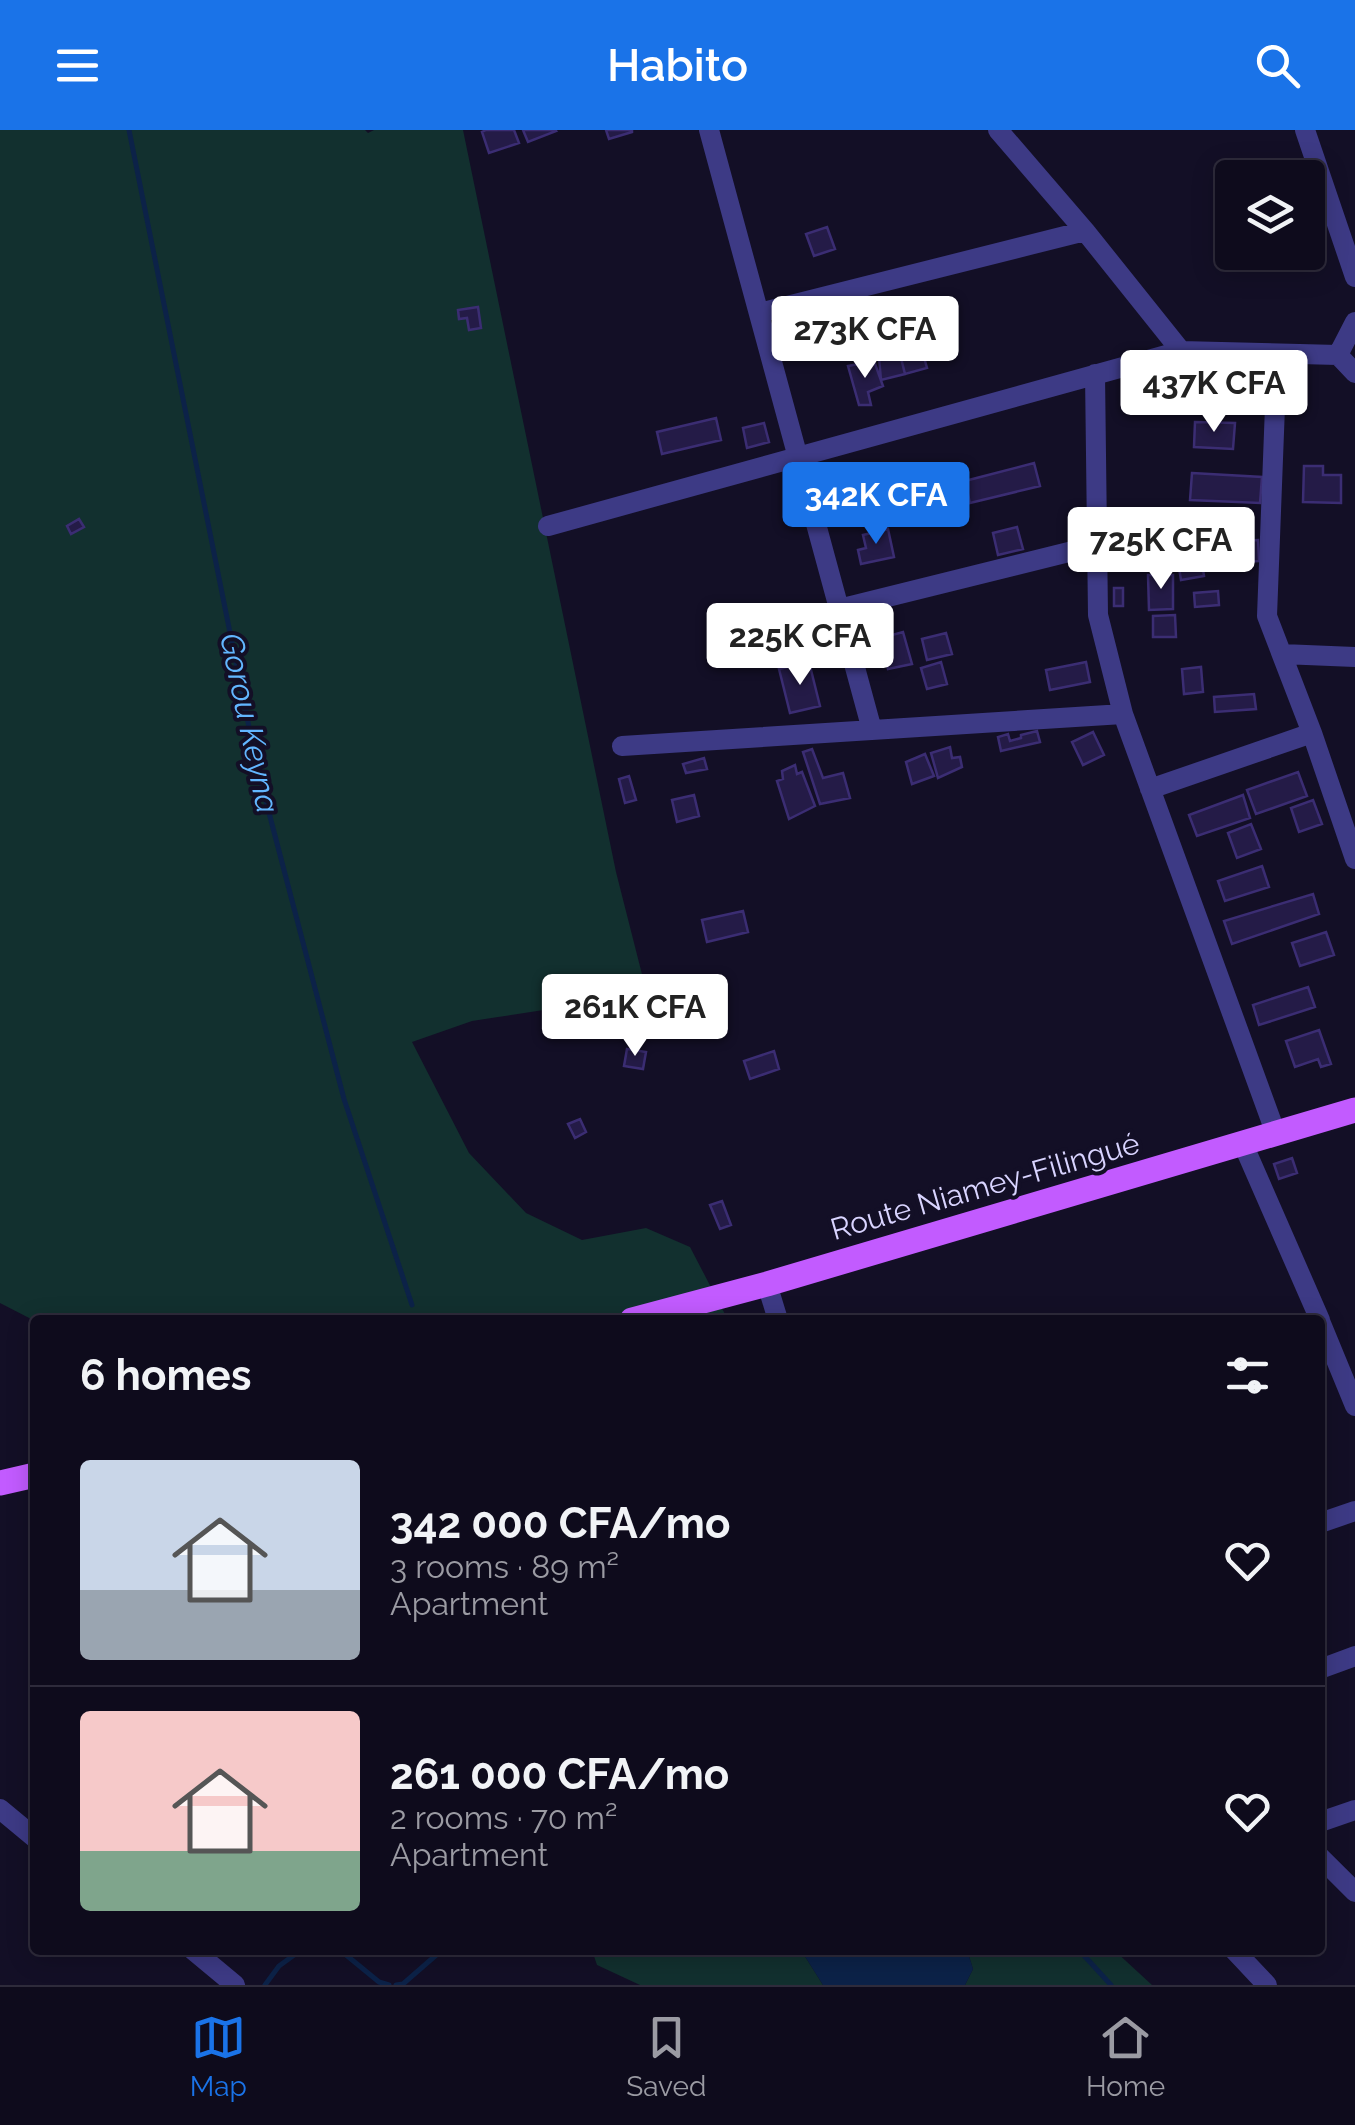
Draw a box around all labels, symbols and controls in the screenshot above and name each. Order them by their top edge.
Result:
icon: menu [50,38,105,93]
icon: search [1250,38,1305,93]
text: Habito [607,39,748,92]
map controls [1215,160,1325,270]
button: layers [1215,160,1325,270]
pin: 273K CFA [762,296,968,381]
text: 273K CFA [794,310,936,347]
pin: 437K CFA [1111,350,1317,435]
text: 437K CFA [1143,364,1285,401]
pin: 342K CFA [773,462,979,547]
text: 342K CFA [804,476,948,513]
pin: 725K CFA [1058,507,1264,592]
text: 725K CFA [1090,521,1232,558]
pin: 225K CFA [697,603,903,688]
text: 225K CFA [729,617,871,654]
water label: Gorou Keyna [213,630,287,816]
pin: 261K CFA [532,974,738,1059]
text: 261K CFA [564,988,706,1025]
street label: Route Niamey-Filingué [827,1125,1143,1247]
icon: filters [1220,1348,1275,1403]
text: 6 homes [80,1351,251,1400]
text: 342 000 CFA/mo [390,1499,730,1548]
icon: home [160,1500,280,1620]
icon: heart [1220,1533,1275,1588]
text: 3 rooms · 89 m² [390,1548,619,1585]
text: Apartment [390,1585,548,1622]
text: 261 000 CFA/mo [390,1750,729,1799]
icon: home [160,1751,280,1871]
icon: heart [1220,1784,1275,1839]
text: 2 rooms · 70 m² [390,1799,617,1836]
text: Apartment [390,1836,548,1873]
tab: Map [190,2010,247,2103]
tab: Saved [626,2010,706,2103]
tab: Home [1086,2010,1165,2103]

